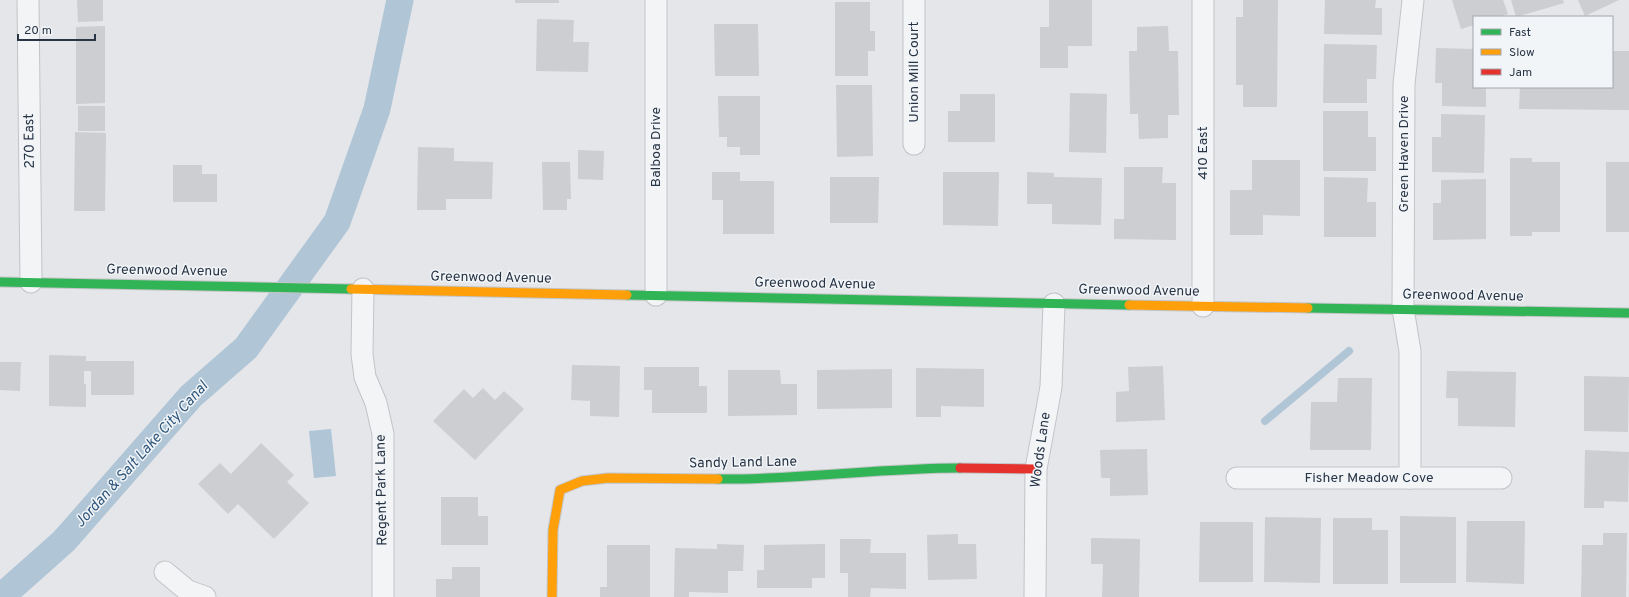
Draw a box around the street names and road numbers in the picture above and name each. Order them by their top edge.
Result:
street label: Union Mill Court [906,21,923,123]
street label: Green Haven Drive [1396,95,1413,213]
street label: Balboa Drive [648,107,665,187]
street label: 270 East [21,113,39,169]
street label: 410 East [1195,126,1212,180]
street label: Greenwood Avenue [106,261,228,281]
street label: Greenwood Avenue [430,268,552,288]
street label: Greenwood Avenue [754,274,876,294]
street label: Greenwood Avenue [1078,281,1200,301]
street label: Greenwood Avenue [1402,286,1524,306]
street label: Woods Lane [1027,411,1055,489]
street label: Regent Park Lane [373,434,391,546]
street label: Sandy Land Lane [689,454,797,472]
street label: Fisher Meadow Cove [1304,470,1434,487]

